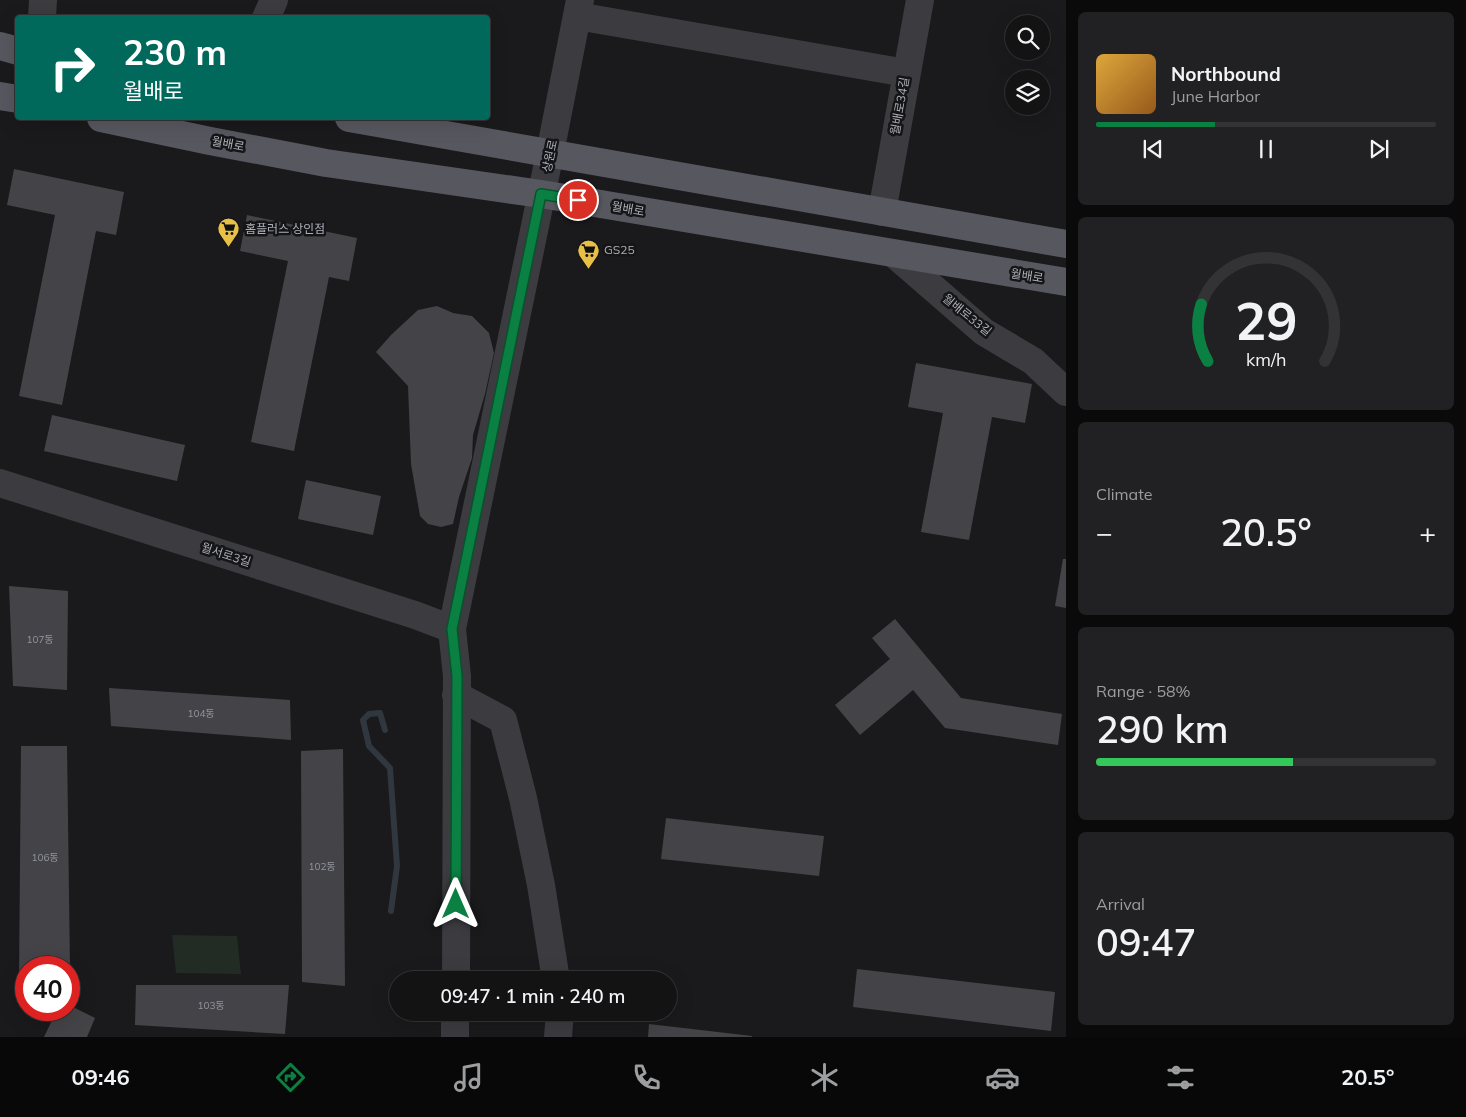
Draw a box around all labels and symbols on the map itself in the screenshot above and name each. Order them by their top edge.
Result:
street label: 월배로34길 [887,76,912,136]
street label: 월배로 [210,133,246,154]
street label: 상원로 [539,138,560,174]
pin [557,179,599,221]
street label: 월배로 [610,198,646,219]
supermarket icon: 홈플러스 상인점 [217,217,241,248]
place label: 홈플러스 상인점 [245,221,325,236]
supermarket icon: GS25 [576,238,600,269]
place label: GS25 [604,242,635,257]
street label: 월배로 [1010,266,1045,286]
street label: 월배로33길 [940,290,995,339]
street label: 월서로3길 [199,539,253,570]
house number: 107동 [26,633,54,646]
house number: 104동 [187,707,215,720]
house number: 106동 [31,851,59,864]
house number: 102동 [308,860,336,873]
position arrow [429,877,481,929]
speed limit sign: 40 [15,956,80,1021]
house number: 103동 [197,999,225,1012]

